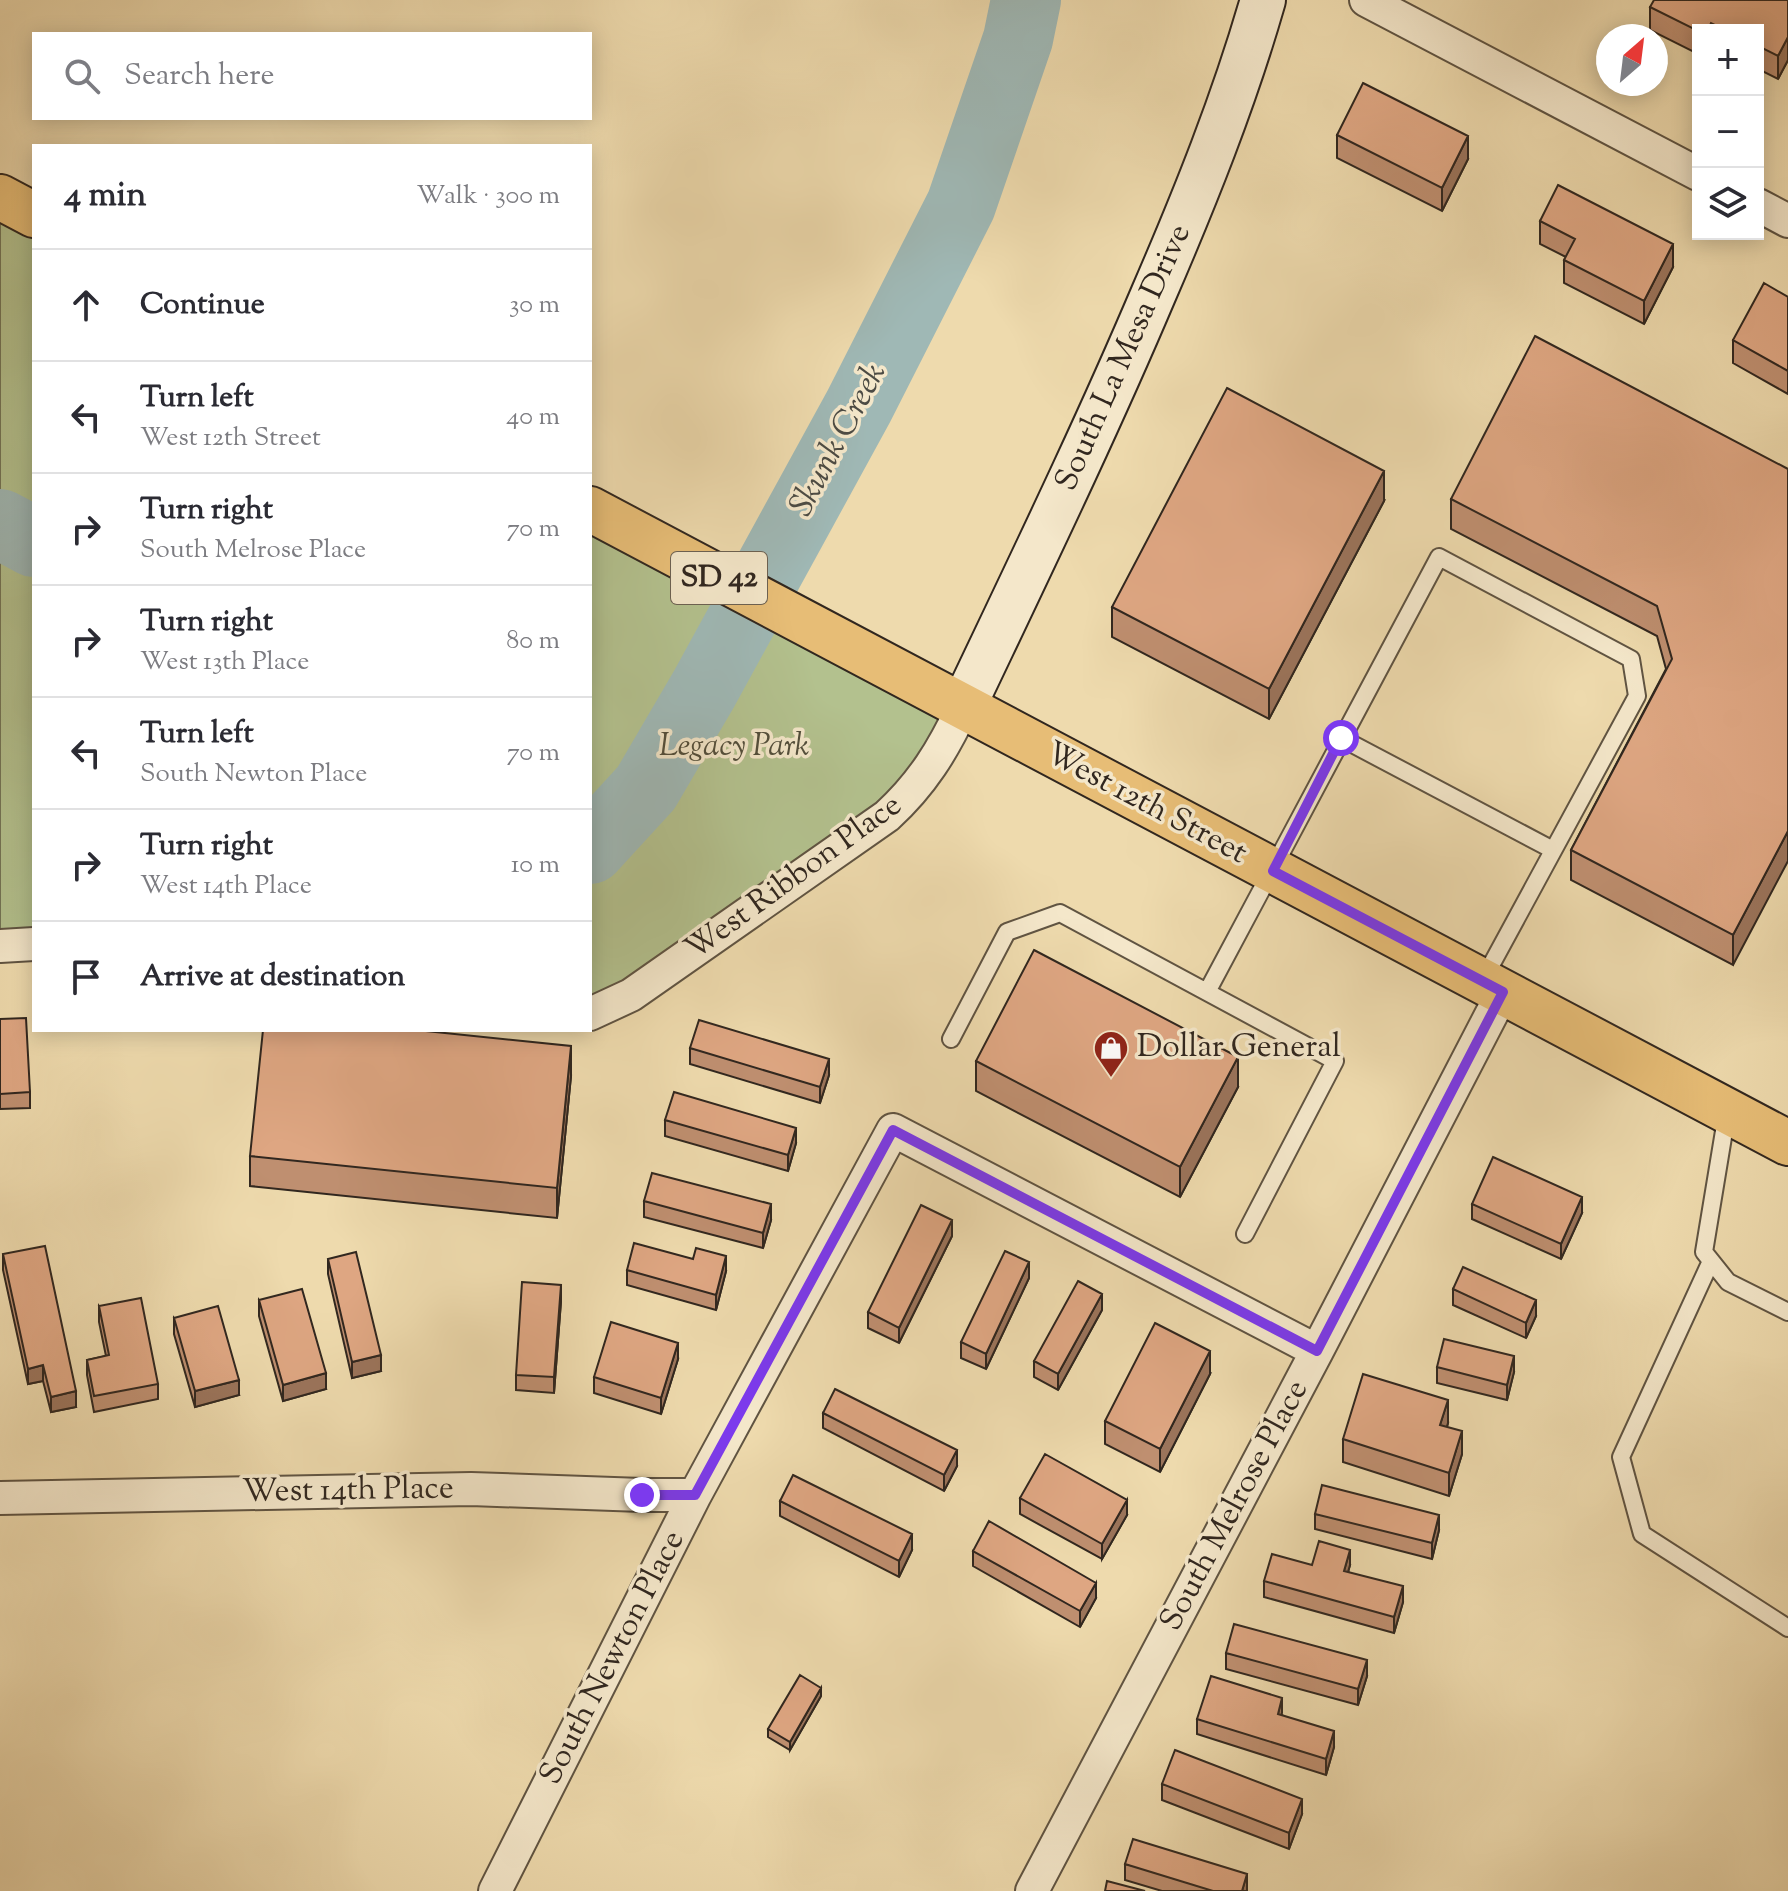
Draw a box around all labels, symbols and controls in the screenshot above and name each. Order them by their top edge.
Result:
north arrow [1596,24,1668,96]
map controls [1692,24,1764,240]
button: + [1692,24,1764,96]
search box [32,32,592,120]
icon: search [60,54,104,98]
text: Search here [124,55,274,98]
button: − [1692,96,1764,168]
button: layers [1692,168,1764,240]
text: 4 min [64,172,146,221]
text: Walk · 300 m [417,178,560,215]
street label: South La Mesa Drive [1045,217,1203,499]
icon: ahead [64,283,108,327]
text: Continue [140,284,265,327]
text: 30 m [509,287,560,324]
water label: Skunk Creek [778,355,900,525]
text: Turn left [140,377,254,420]
icon: left [64,395,108,439]
text: 40 m [506,399,560,436]
text: West 12th Street [140,420,321,457]
text: Turn right [140,489,273,532]
icon: right [64,507,108,551]
text: 70 m [507,511,560,548]
text: South Melrose Place [140,532,366,569]
road number: SD 42 [671,552,767,604]
text: Turn right [140,601,273,644]
icon: right [64,619,108,663]
text: 80 m [506,623,560,660]
text: West 13th Place [140,644,309,681]
text: Turn left [140,713,254,756]
route start [1323,720,1359,756]
park label: Legacy Park [659,724,809,770]
icon: left [64,731,108,775]
street label: West 12th Street [1037,731,1255,877]
text: 70 m [507,735,560,772]
text: South Newton Place [140,756,367,793]
street label: West Ribbon Place [676,784,912,972]
text: Turn right [140,825,273,868]
icon: right [64,843,108,887]
text: 10 m [511,847,560,884]
text: West 14th Place [140,868,312,905]
icon: arrive [64,955,108,999]
text: Arrive at destination [140,956,405,999]
place label: Dollar General [1137,1025,1341,1071]
shop icon: Dollar General [1092,1029,1130,1079]
street label: South Melrose Place [1149,1372,1321,1640]
street label: West 14th Place [242,1466,454,1516]
route end [624,1477,660,1513]
street label: South Newton Place [529,1523,697,1793]

